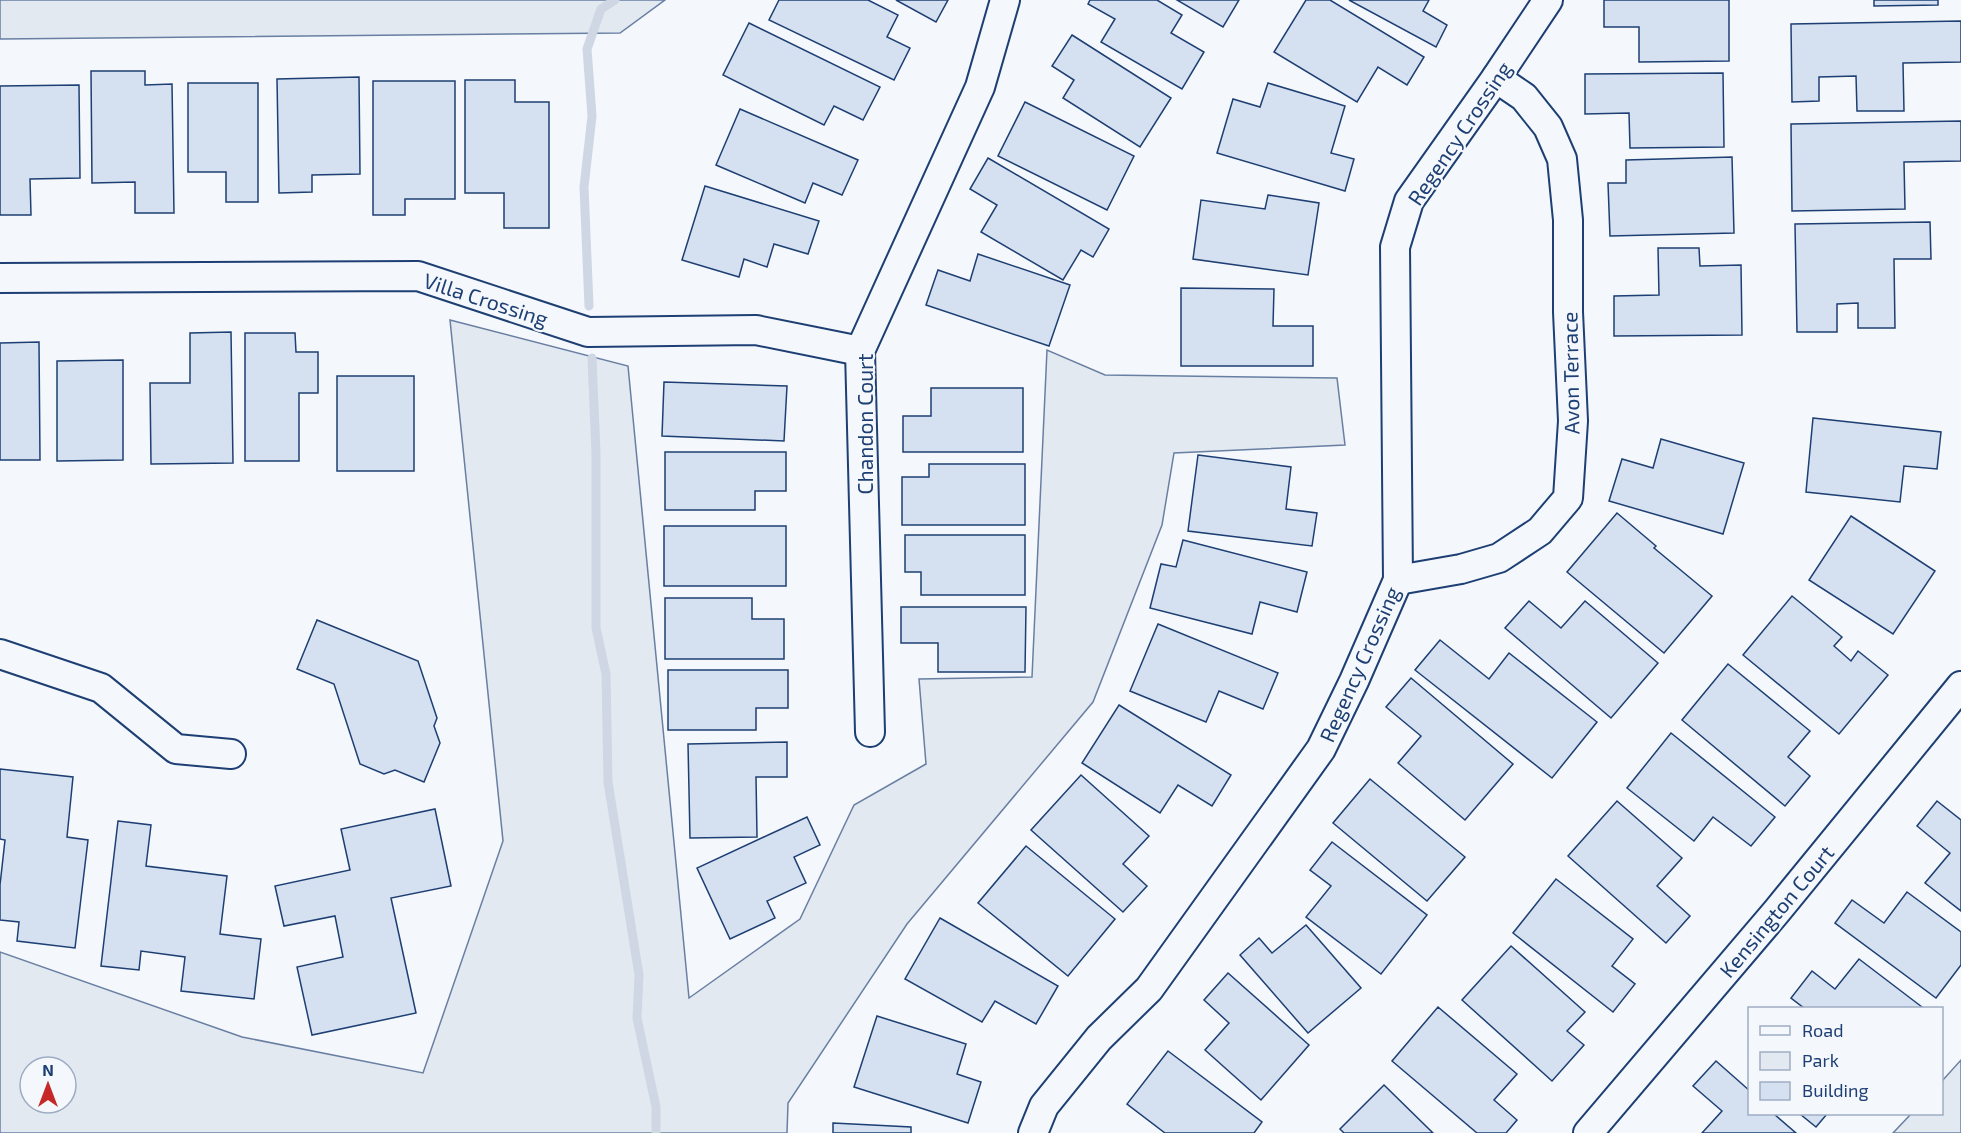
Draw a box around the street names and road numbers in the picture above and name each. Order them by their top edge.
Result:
street label: Regency Crossing [1402,56,1516,209]
street label: Villa Crossing [421,267,552,331]
street label: Avon Terrace [1556,311,1584,435]
street label: Chandon Court [852,353,877,495]
street label: Regency Crossing [1314,582,1405,746]
street label: Kensington Court [1714,840,1838,982]

